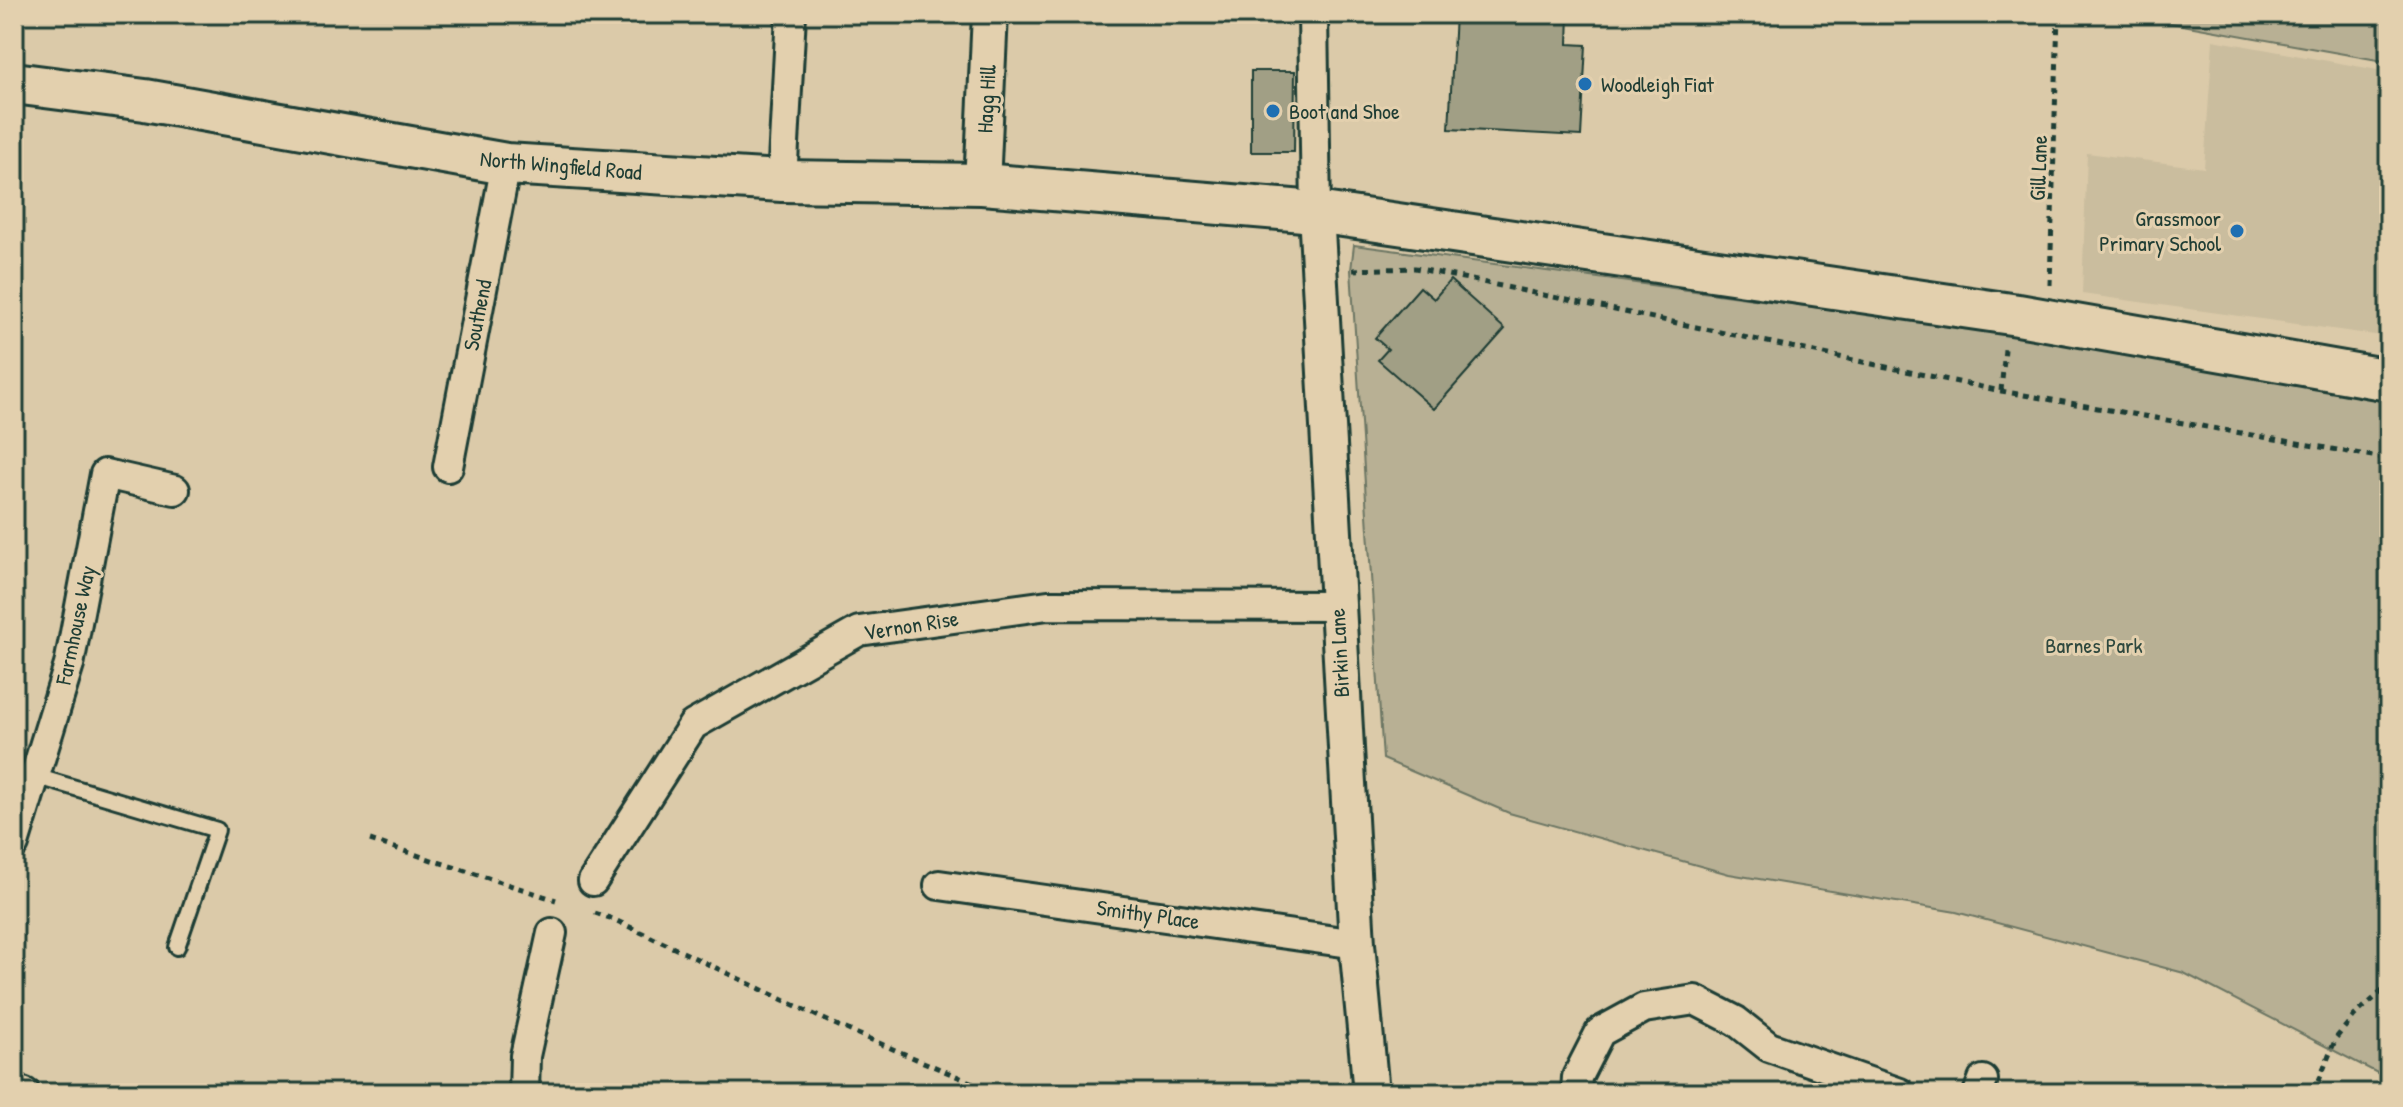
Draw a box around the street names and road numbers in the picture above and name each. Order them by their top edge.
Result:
street label: Hagg Hill [969,64,1003,134]
street label: Gill Lane [2022,134,2054,201]
street label: North Wingfield Road [479,143,644,187]
street label: Southend [455,276,499,353]
street label: Farmhouse Way [48,563,102,688]
street label: Vernon Rise [861,603,961,647]
street label: Birkin Lane [1322,607,1356,698]
street label: Smithy Place [1095,892,1202,936]

